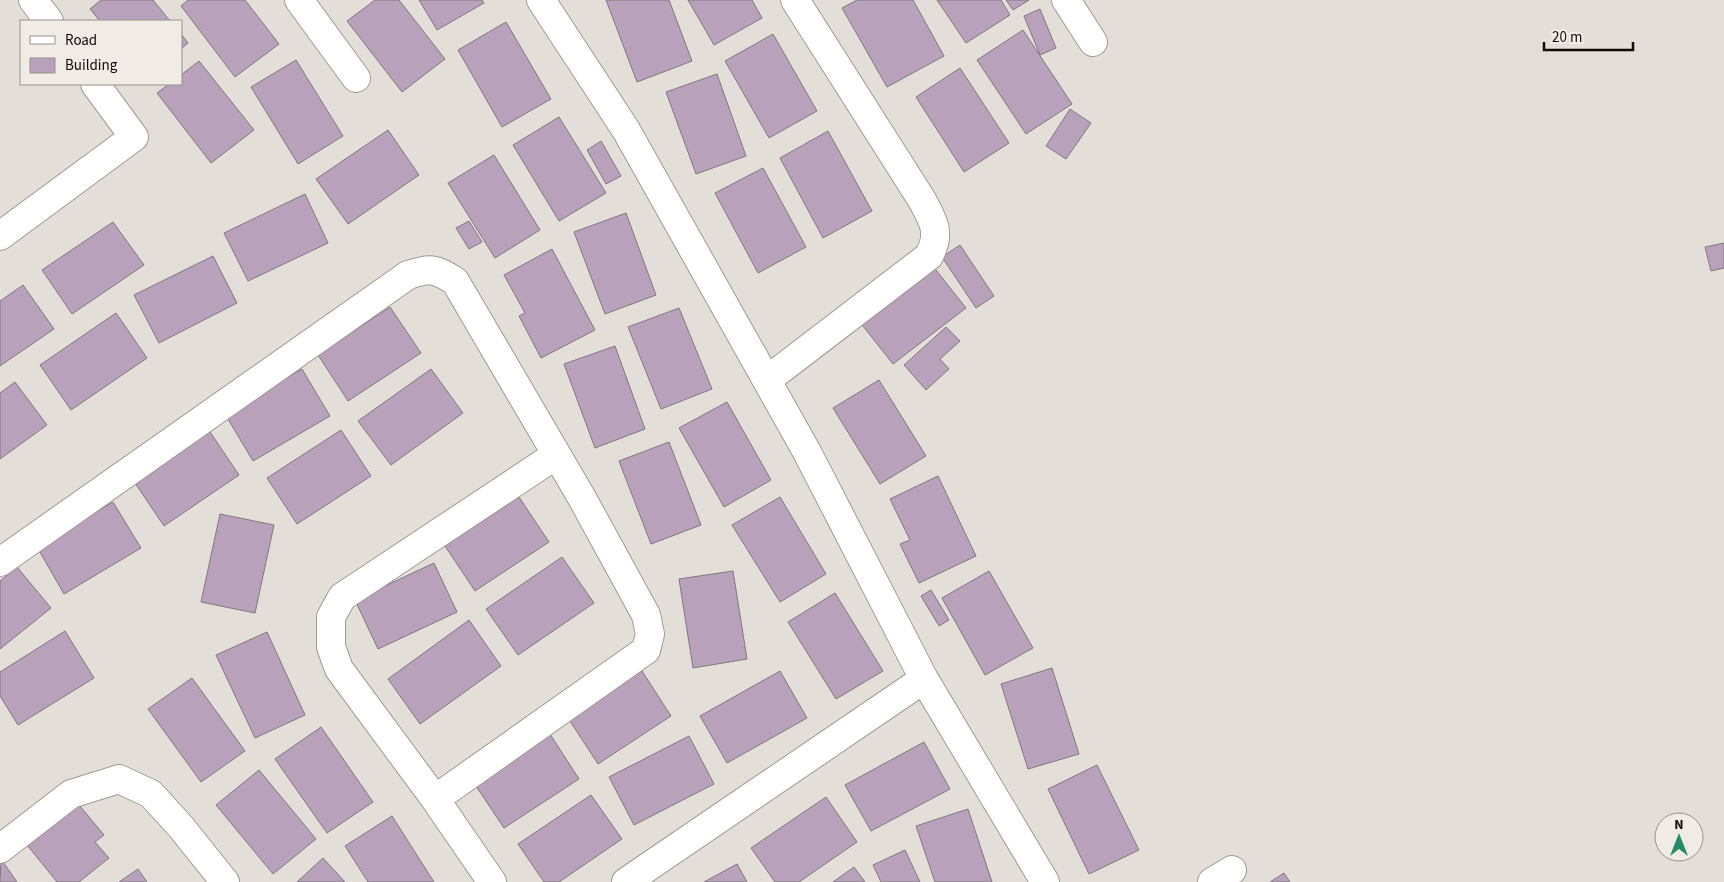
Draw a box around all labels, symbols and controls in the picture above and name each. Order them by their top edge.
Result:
legend [20,20,182,85]
scale bar [1544,20,1633,52]
text: 20 m [1552,27,1582,48]
text: Road [65,30,97,51]
text: Building [65,55,118,76]
north arrow [1654,812,1704,862]
text: N [1674,815,1684,835]

